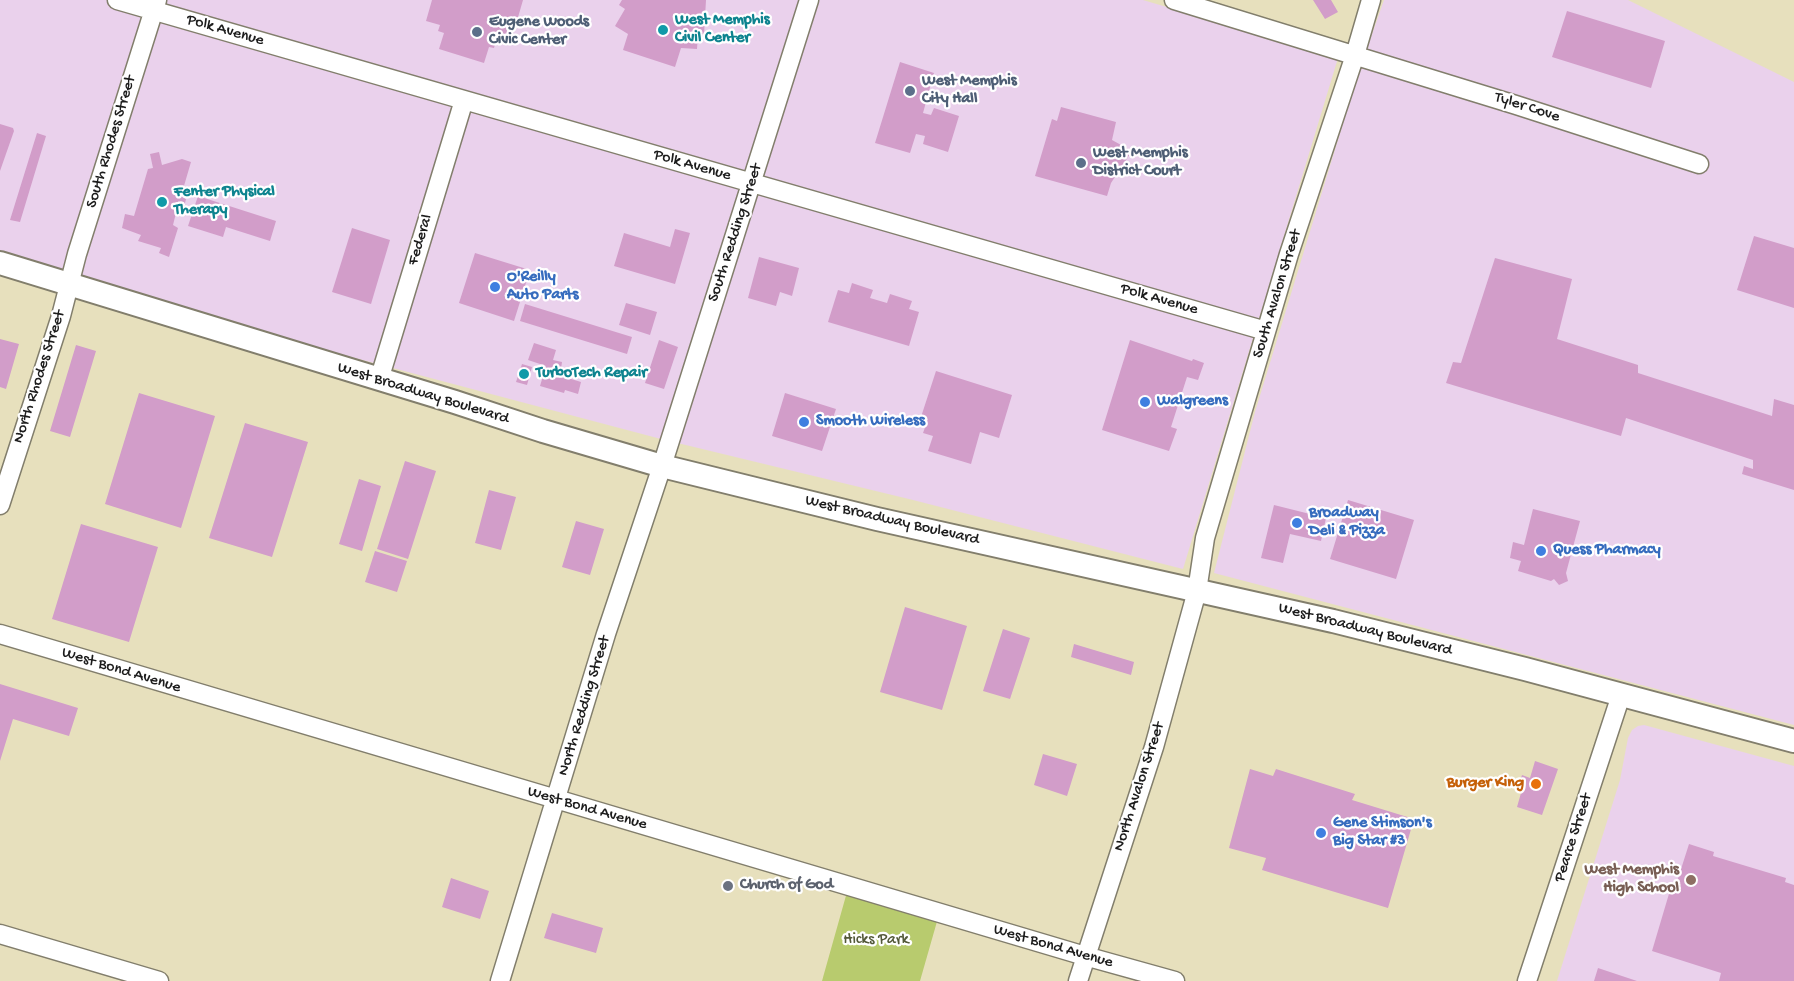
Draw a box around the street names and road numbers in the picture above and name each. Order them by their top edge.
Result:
street label: Polk Avenue [184,11,266,51]
street label: South Rhodes Street [83,73,141,211]
street label: Tyler Cove [1492,88,1562,128]
street label: Polk Avenue [651,146,733,186]
street label: South Redding Street [705,161,767,305]
street label: Federal [404,212,438,268]
street label: South Avalon Street [1249,227,1307,361]
street label: Polk Avenue [1118,280,1200,320]
street label: North Rhodes Street [9,308,71,446]
street label: West Broadway Boulevard [335,359,511,429]
street label: West Broadway Boulevard [803,492,981,550]
street label: West Broadway Boulevard [1276,599,1454,661]
street label: North Redding Street [555,634,615,778]
street label: West Bond Avenue [59,644,183,698]
street label: North Avalon Street [1110,720,1170,854]
street label: West Bond Avenue [525,783,649,835]
street label: Pearce Street [1551,791,1597,885]
street label: West Bond Avenue [991,921,1115,973]

